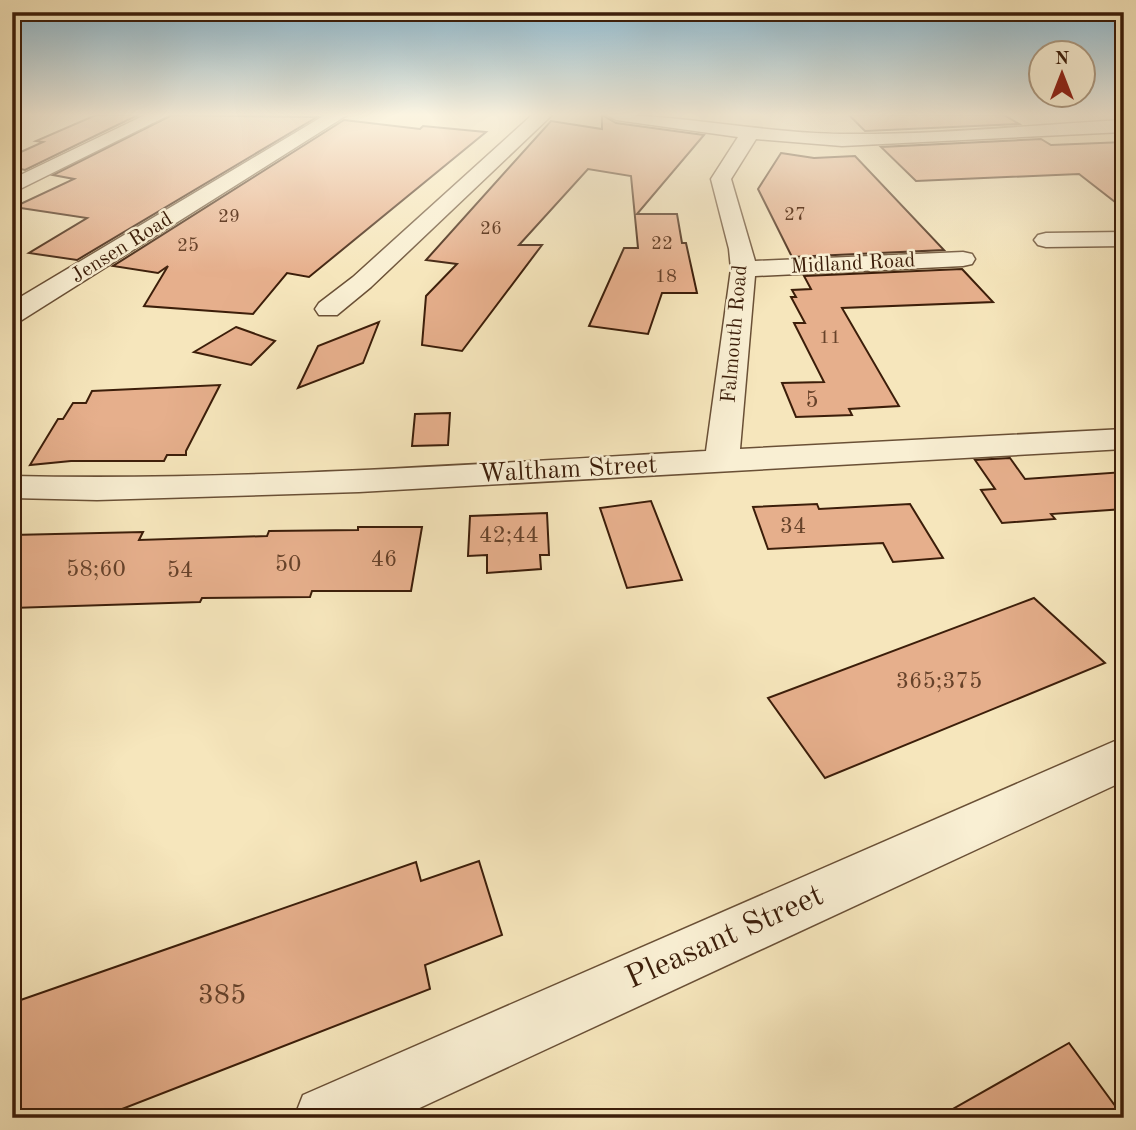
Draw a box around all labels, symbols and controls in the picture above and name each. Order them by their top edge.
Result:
north arrow [1028,38,1098,108]
text: N [1055,50,1070,69]
house number: 27 [784,206,806,225]
house number: 29 [218,208,240,227]
street label: Jensen Road [68,209,176,287]
house number: 26 [480,220,502,239]
house number: 22 [651,235,673,254]
house number: 25 [177,237,199,256]
street label: Midland Road [790,250,916,278]
street label: Falmouth Road [718,264,752,404]
house number: 18 [655,268,677,287]
house number: 11 [819,329,841,348]
house number: 5 [805,389,819,412]
street label: Waltham Street [478,452,658,488]
house number: 34 [780,515,806,538]
house number: 42;44 [479,524,539,547]
house number: 46 [371,548,397,571]
house number: 50 [275,553,301,576]
house number: 58;60 [66,558,126,581]
house number: 54 [167,559,193,582]
house number: 365;375 [896,670,982,693]
street label: Pleasant Street [621,880,829,996]
house number: 385 [198,982,246,1010]

